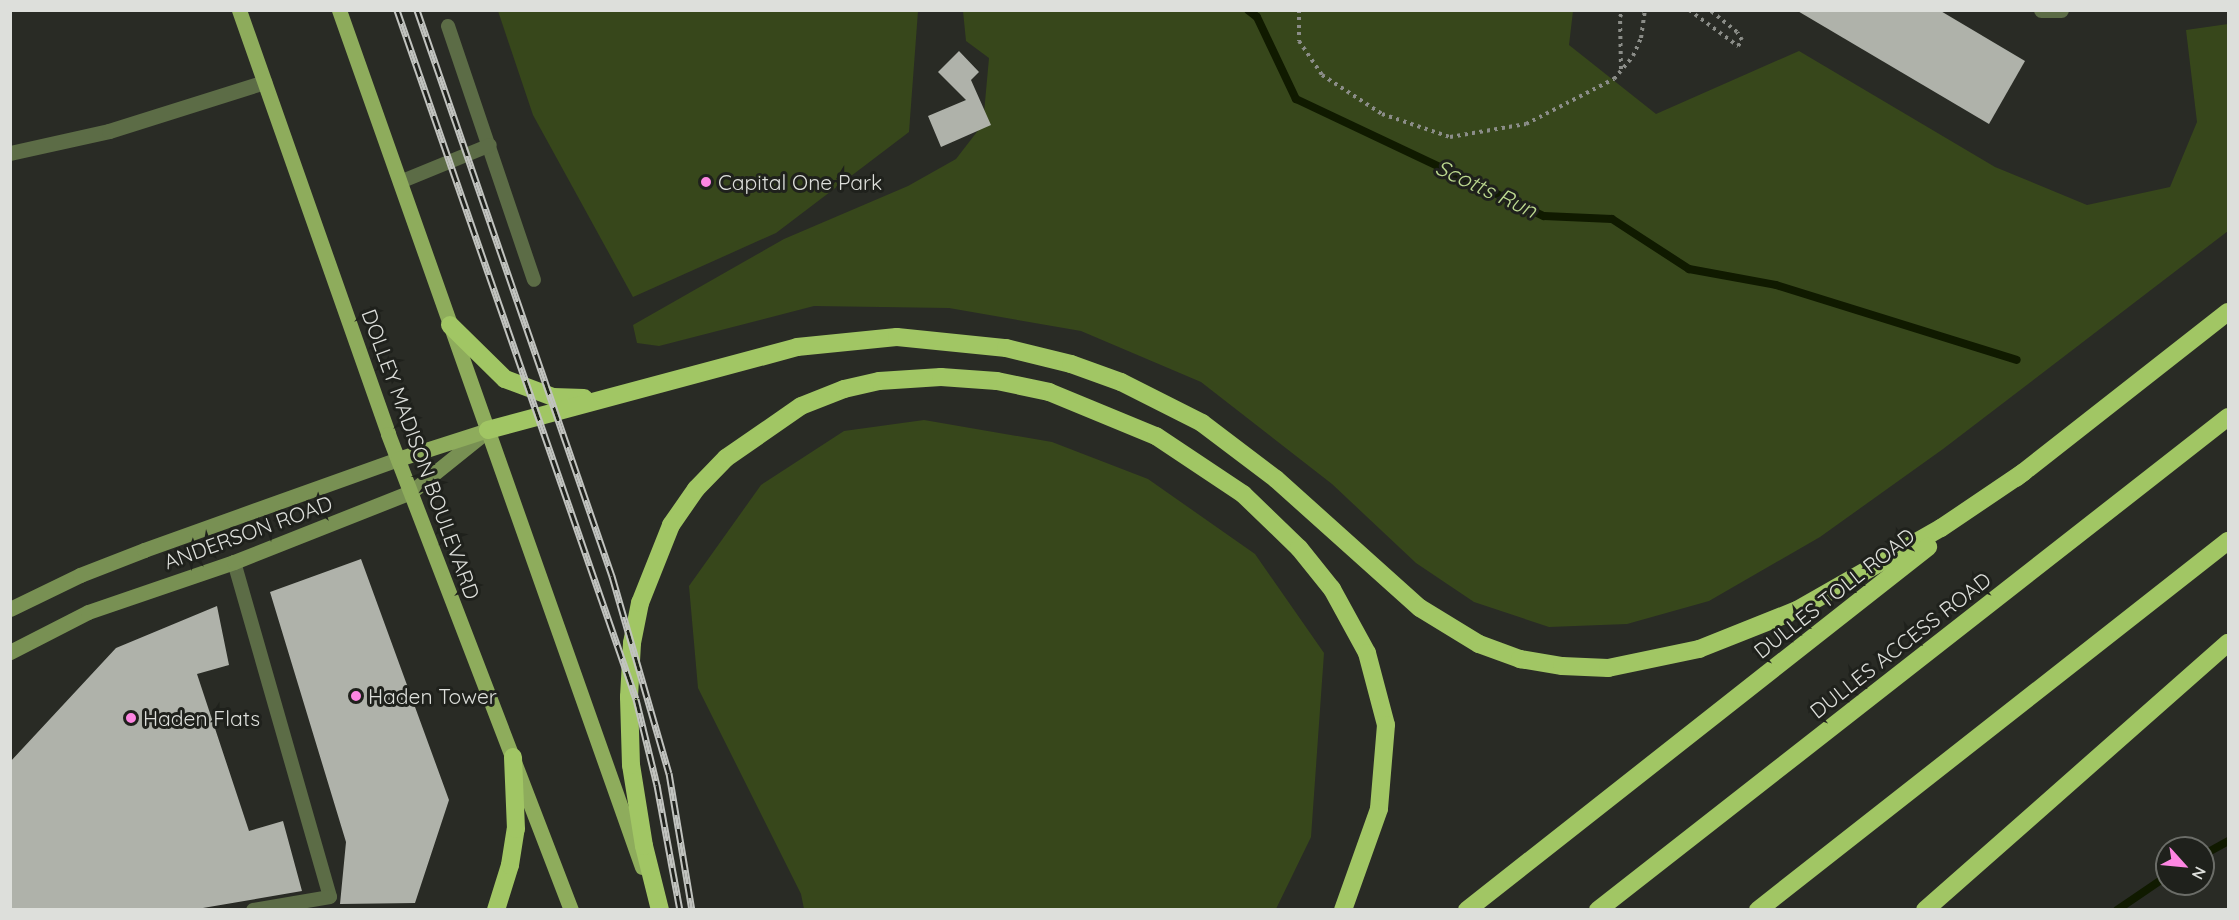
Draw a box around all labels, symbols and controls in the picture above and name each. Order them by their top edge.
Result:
water label: Scotts Run [1431,154,1541,224]
place label: Capital One Park [718,169,882,195]
marker: Capital One Park [699,175,713,189]
street label: DOLLEY MADISON BOULEVARD [357,305,485,603]
street label: ANDERSON ROAD [160,490,336,574]
street label: DULLES TOLL ROAD [1749,522,1919,664]
street label: DULLES ACCESS ROAD [1805,567,1995,723]
place label: Haden Tower [368,683,497,709]
marker: Haden Tower [349,689,363,703]
place label: Haden Flats [143,705,260,731]
marker: Haden Flats [124,711,138,725]
north arrow [2155,836,2215,896]
text: N [2188,863,2211,883]

